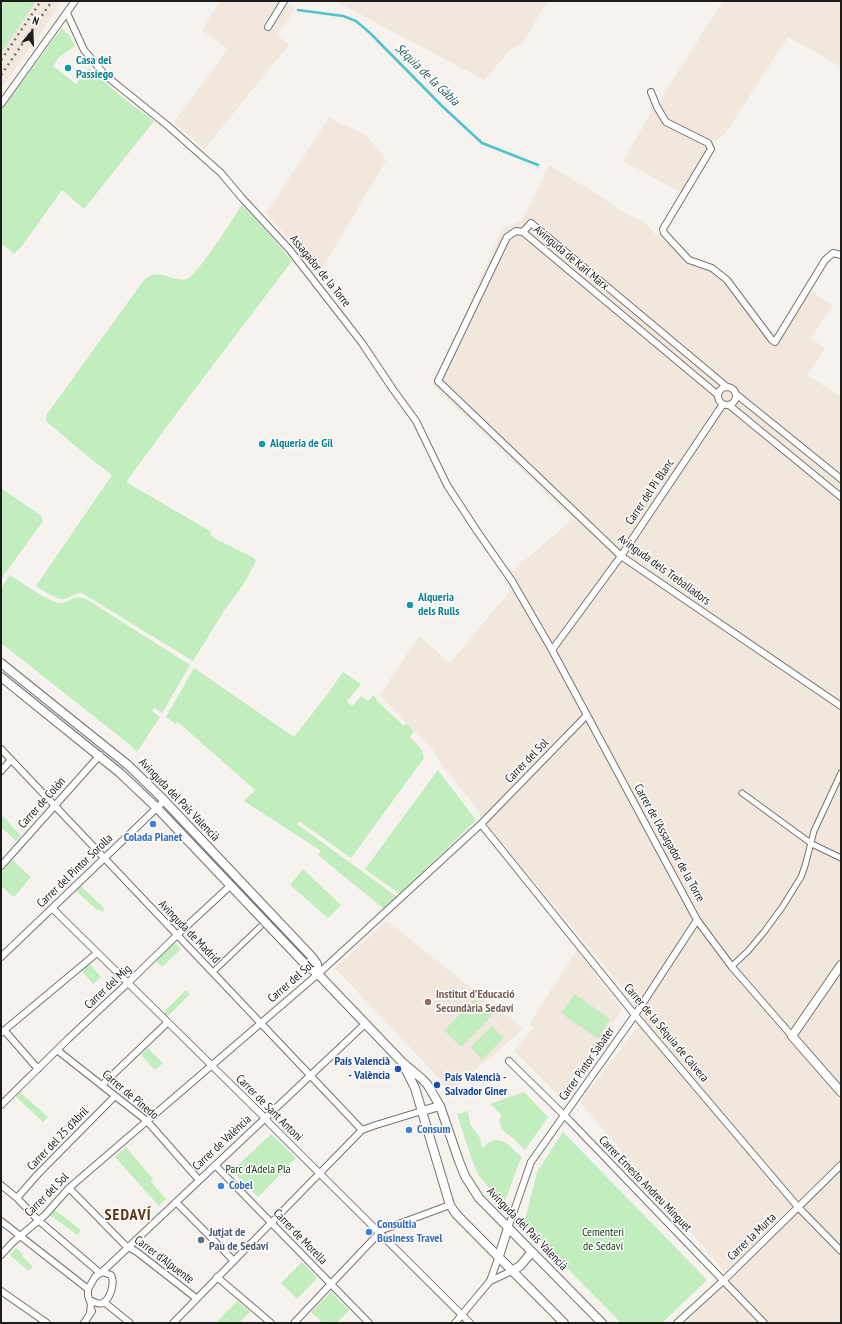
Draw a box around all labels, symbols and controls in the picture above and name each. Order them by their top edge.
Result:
north arrow [12,12,52,52]
text: N [31,13,41,28]
water label: Séquia de la Gàbia [392,41,462,109]
place label: Casa del Passiego [76,54,113,82]
marker: Casa del Passiego [63,63,73,73]
street label: Avinguda de Karl Marx [531,223,611,293]
street label: Assagador de la Torre [287,232,353,310]
place label: Alqueria de Gil [270,437,333,451]
marker: Alqueria de Gil [257,439,267,449]
street label: Carrer del Pi Blanc [623,456,677,528]
street label: Avinguda dels Treballadors [615,532,713,608]
place label: Alqueria dels Rulls [418,591,459,619]
marker: Alqueria dels Rulls [405,600,415,610]
street label: Carrer del Sol [502,736,552,786]
street label: Avinguda del País Valencià [136,755,222,845]
street label: Carrer de Colón [15,774,69,832]
street label: Carrer de l'Assagador de la Torre [631,782,707,904]
marker: Colada Planet [148,819,158,829]
street label: Carrer del Pintor Sorolla [34,831,116,911]
place label: Colada Planet [124,831,182,845]
street label: Avinguda de Madrid [155,897,223,967]
street label: Carrer del Sol [265,958,317,1006]
street label: Carrer del Mig [82,962,134,1012]
street label: Carrer de la Séquia de Calvera [621,981,711,1085]
place label: Institut d'Educació Secundària Sedaví [436,988,515,1016]
marker: Institut d'Educació Secundària Sedaví [423,997,433,1007]
street label: Carrer Pintor Sabater [556,1024,618,1104]
place label: País Valencià - València [335,1055,390,1083]
marker: País Valencià - València [393,1064,403,1074]
street label: Carrer de Pinedo [99,1067,161,1123]
place label: País Valencià - Salvador Giner [445,1071,507,1099]
street label: Carrer de Sant Antoni [233,1072,305,1144]
marker: País Valencià - Salvador Giner [432,1080,442,1090]
street label: Carrer del 25 d'Abril [24,1104,92,1174]
street label: Carrer de València [190,1112,254,1174]
place label: Consum [417,1123,450,1137]
marker: Consum [404,1125,414,1135]
street label: Carrer Ernesto Andreu Minguet [596,1133,694,1235]
park label: Parc d'Adela Pla [225,1163,291,1177]
street label: Carrer del Sol [22,1170,72,1220]
place label: Cobel [229,1179,253,1193]
marker: Cobel [216,1181,226,1191]
street label: Avinguda del País Valencià [484,1184,570,1274]
district label: SEDAVÍ [105,1205,151,1225]
street label: Carrer de Morella [270,1206,330,1268]
street label: Carrer la Murta [725,1210,779,1264]
place label: Consultia Business Travel [377,1218,442,1246]
place label: Jutjat de Pau de Sedaví [209,1226,268,1254]
park label: Cementeri de Sedaví [582,1226,624,1254]
marker: Consultia Business Travel [364,1227,374,1237]
street label: Carrer d'Alpuente [131,1233,197,1287]
marker: Jutjat de Pau de Sedaví [196,1235,206,1245]

